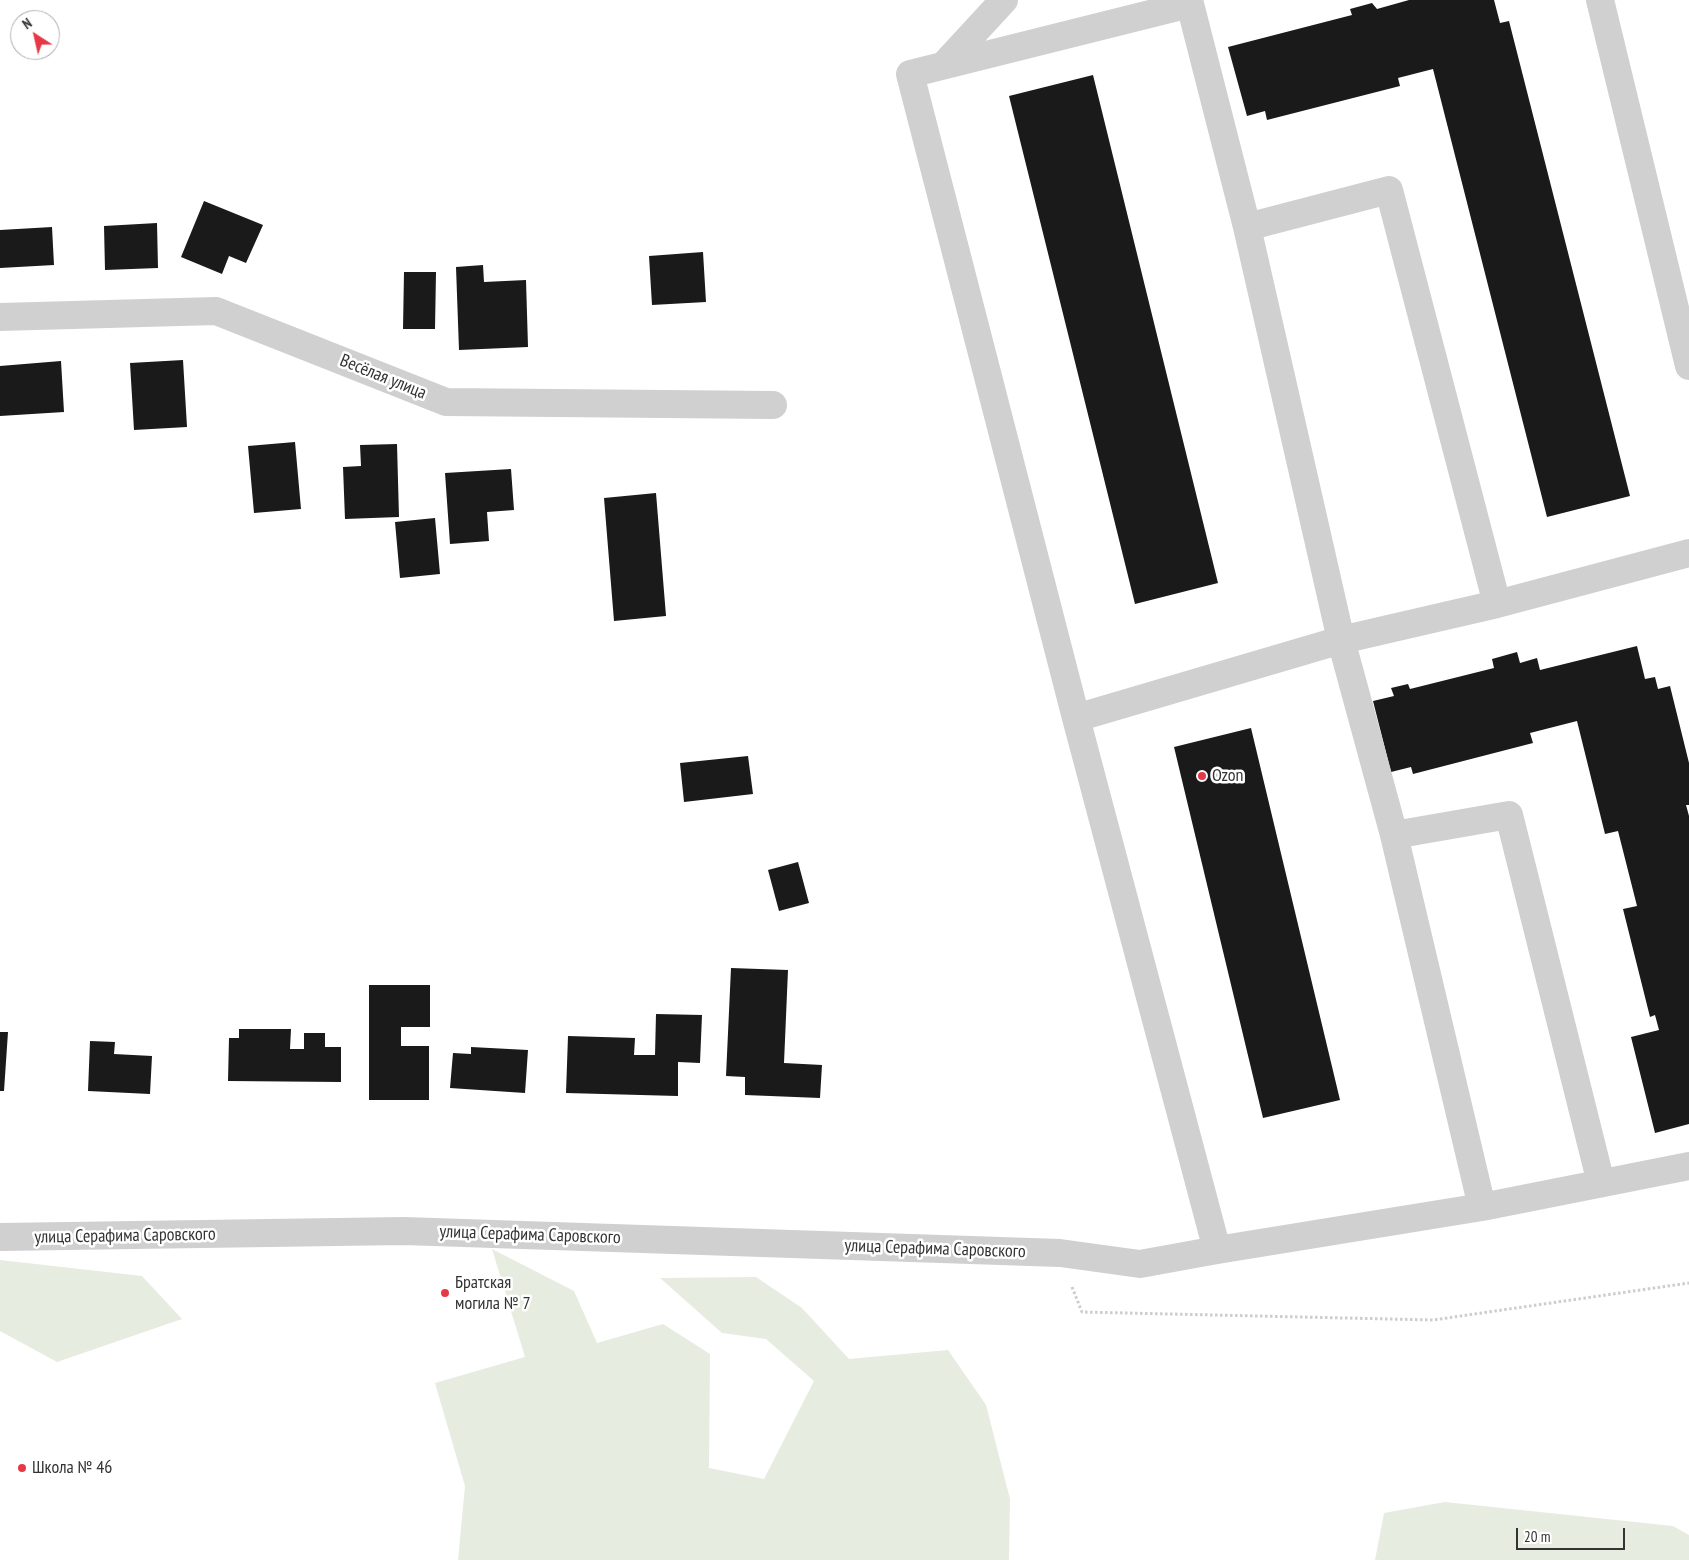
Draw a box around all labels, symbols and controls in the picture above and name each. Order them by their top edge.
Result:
north arrow [10,10,60,60]
text: N [19,14,35,33]
street label: Весёлая улица [337,350,429,404]
place label: Ozon [1212,765,1244,787]
marker: Ozon [1196,770,1208,782]
street label: улица Серафима Саровского [439,1221,621,1249]
street label: улица Серафима Саровского [34,1224,216,1248]
street label: улица Серафима Саровского [844,1235,1026,1263]
place label: Братская могила № 7 [455,1272,531,1315]
marker: Братская могила № 7 [439,1287,451,1299]
place label: Школа № 46 [32,1457,112,1479]
marker: Школа № 46 [16,1462,28,1474]
scale bar [1519,1518,1628,1550]
text: 20 m [1524,1527,1550,1546]

